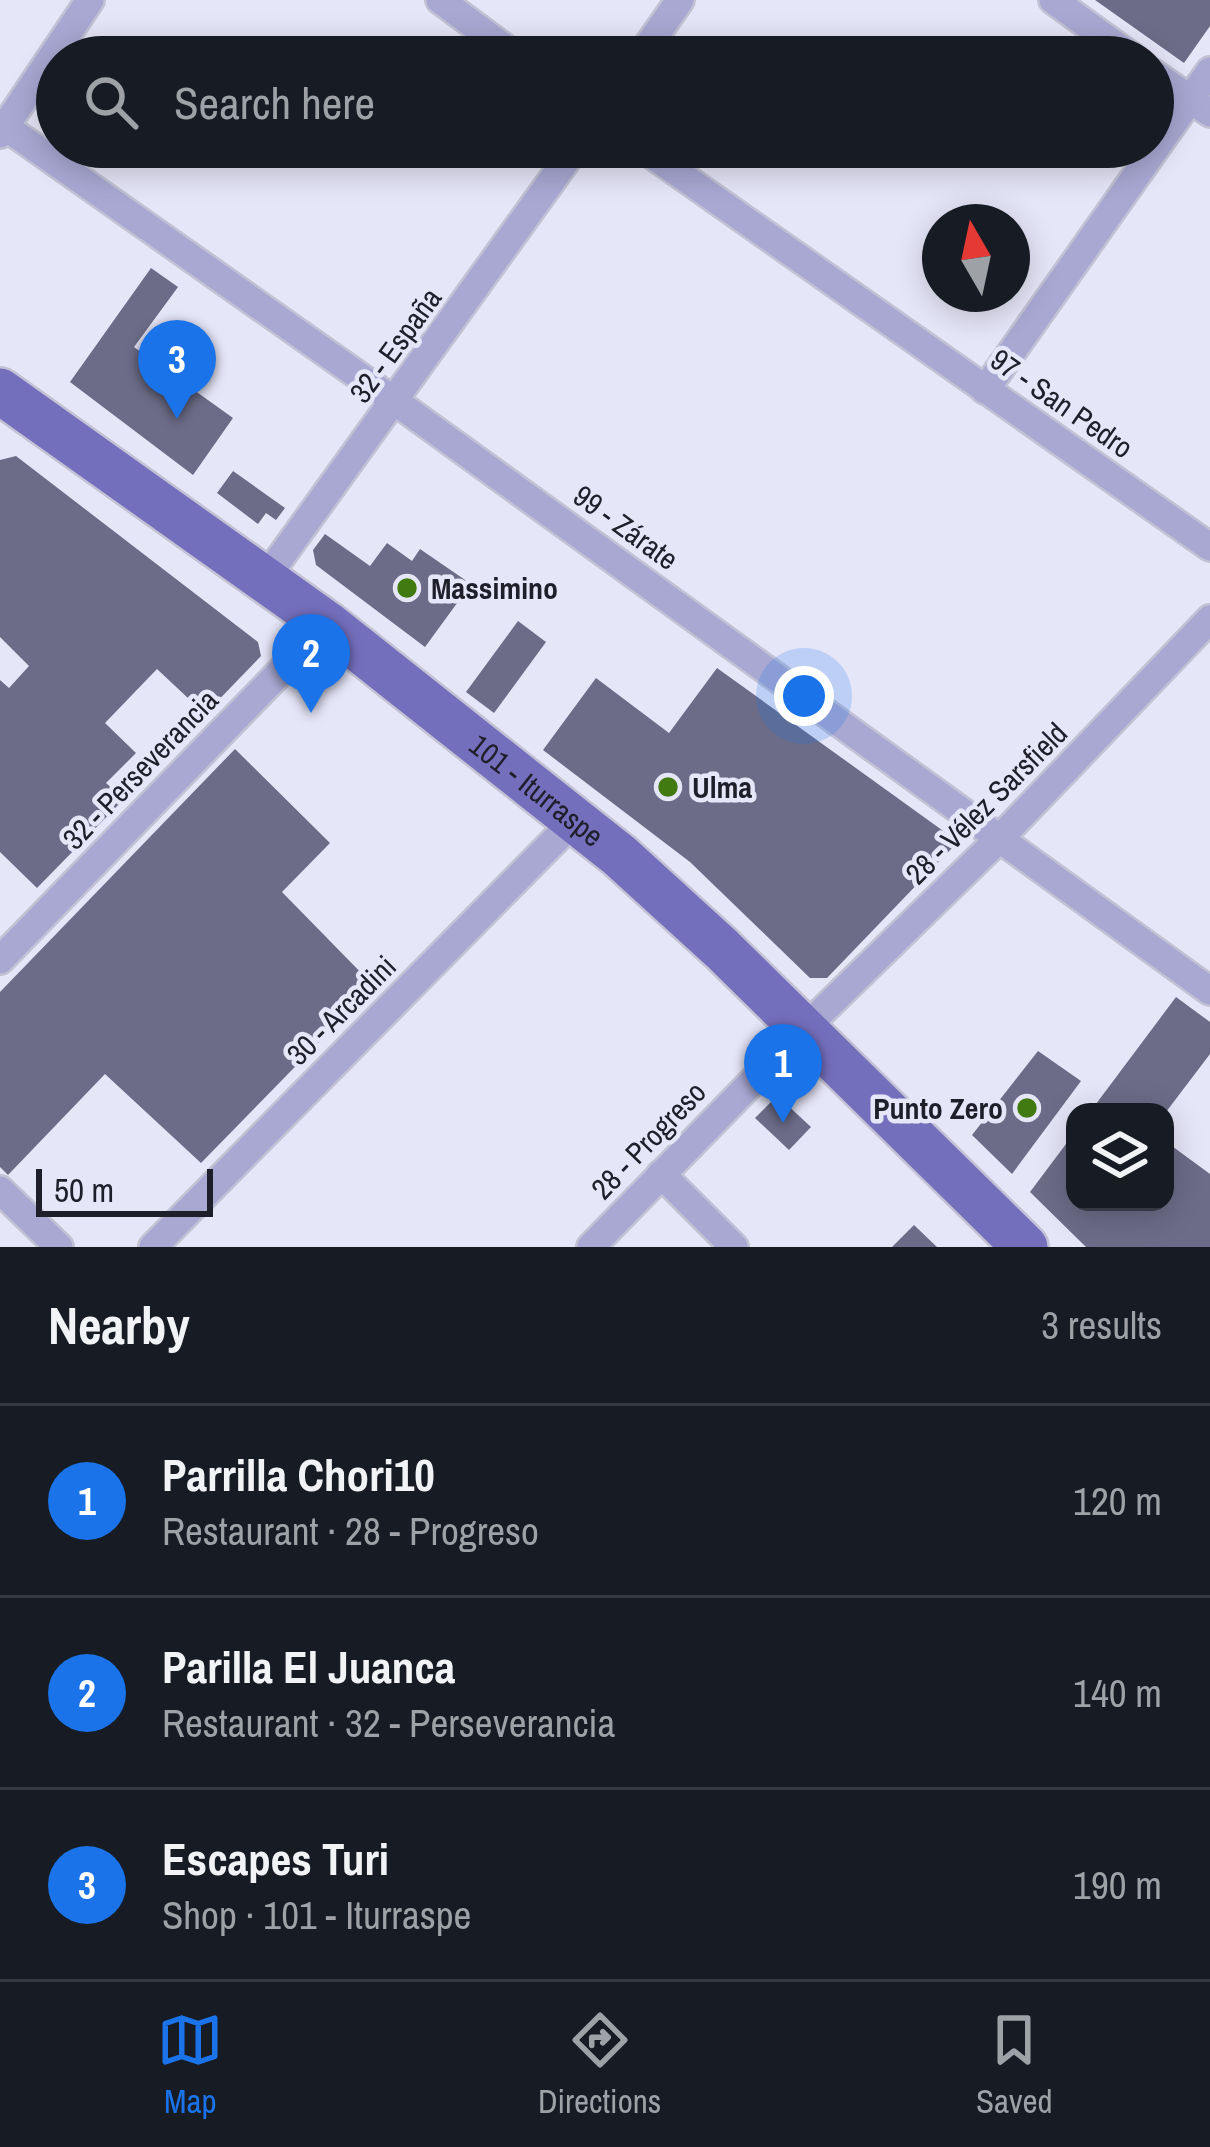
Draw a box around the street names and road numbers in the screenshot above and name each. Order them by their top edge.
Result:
street label: 32 - España [340,279,450,410]
street label: 97 - San Pedro [983,339,1141,467]
street label: 99 - Zárate [566,475,686,579]
street label: 32 - Perseverancia [53,680,227,858]
street label: 28 - Vélez Sarsfield [896,713,1076,893]
street label: 101 - Iturraspe [462,725,612,855]
street label: 30 - Arcadini [278,947,404,1073]
street label: 28 - Progreso [582,1072,714,1208]

